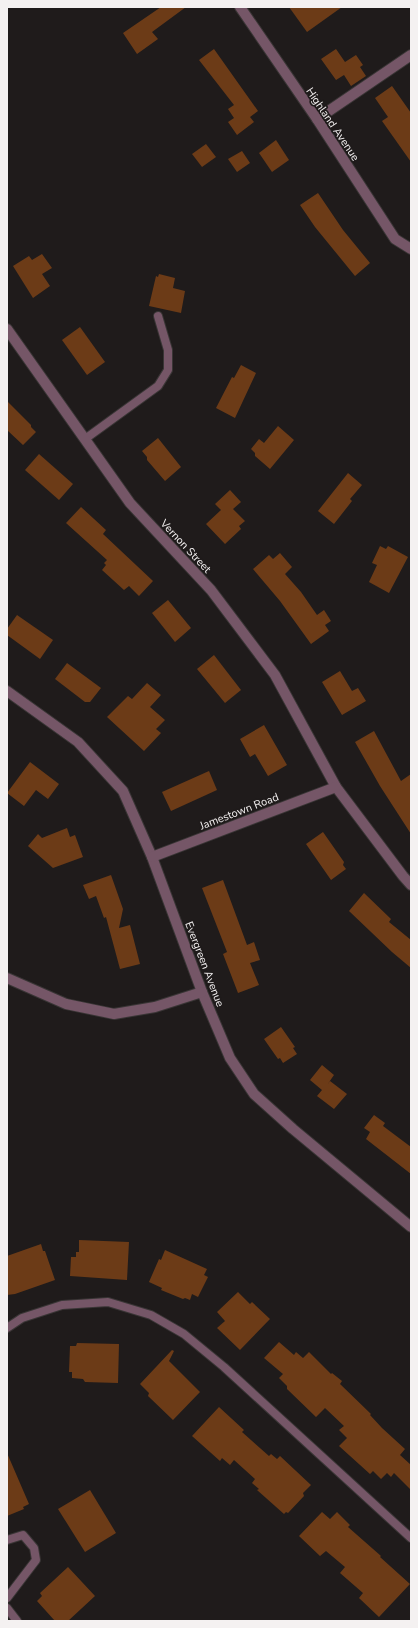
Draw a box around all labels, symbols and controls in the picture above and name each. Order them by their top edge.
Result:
street label: Highland Avenue [302,85,363,164]
street label: Vernon Street [156,516,214,576]
street label: Jamestown Road [197,789,281,834]
street label: Evergreen Avenue [181,919,228,1009]

